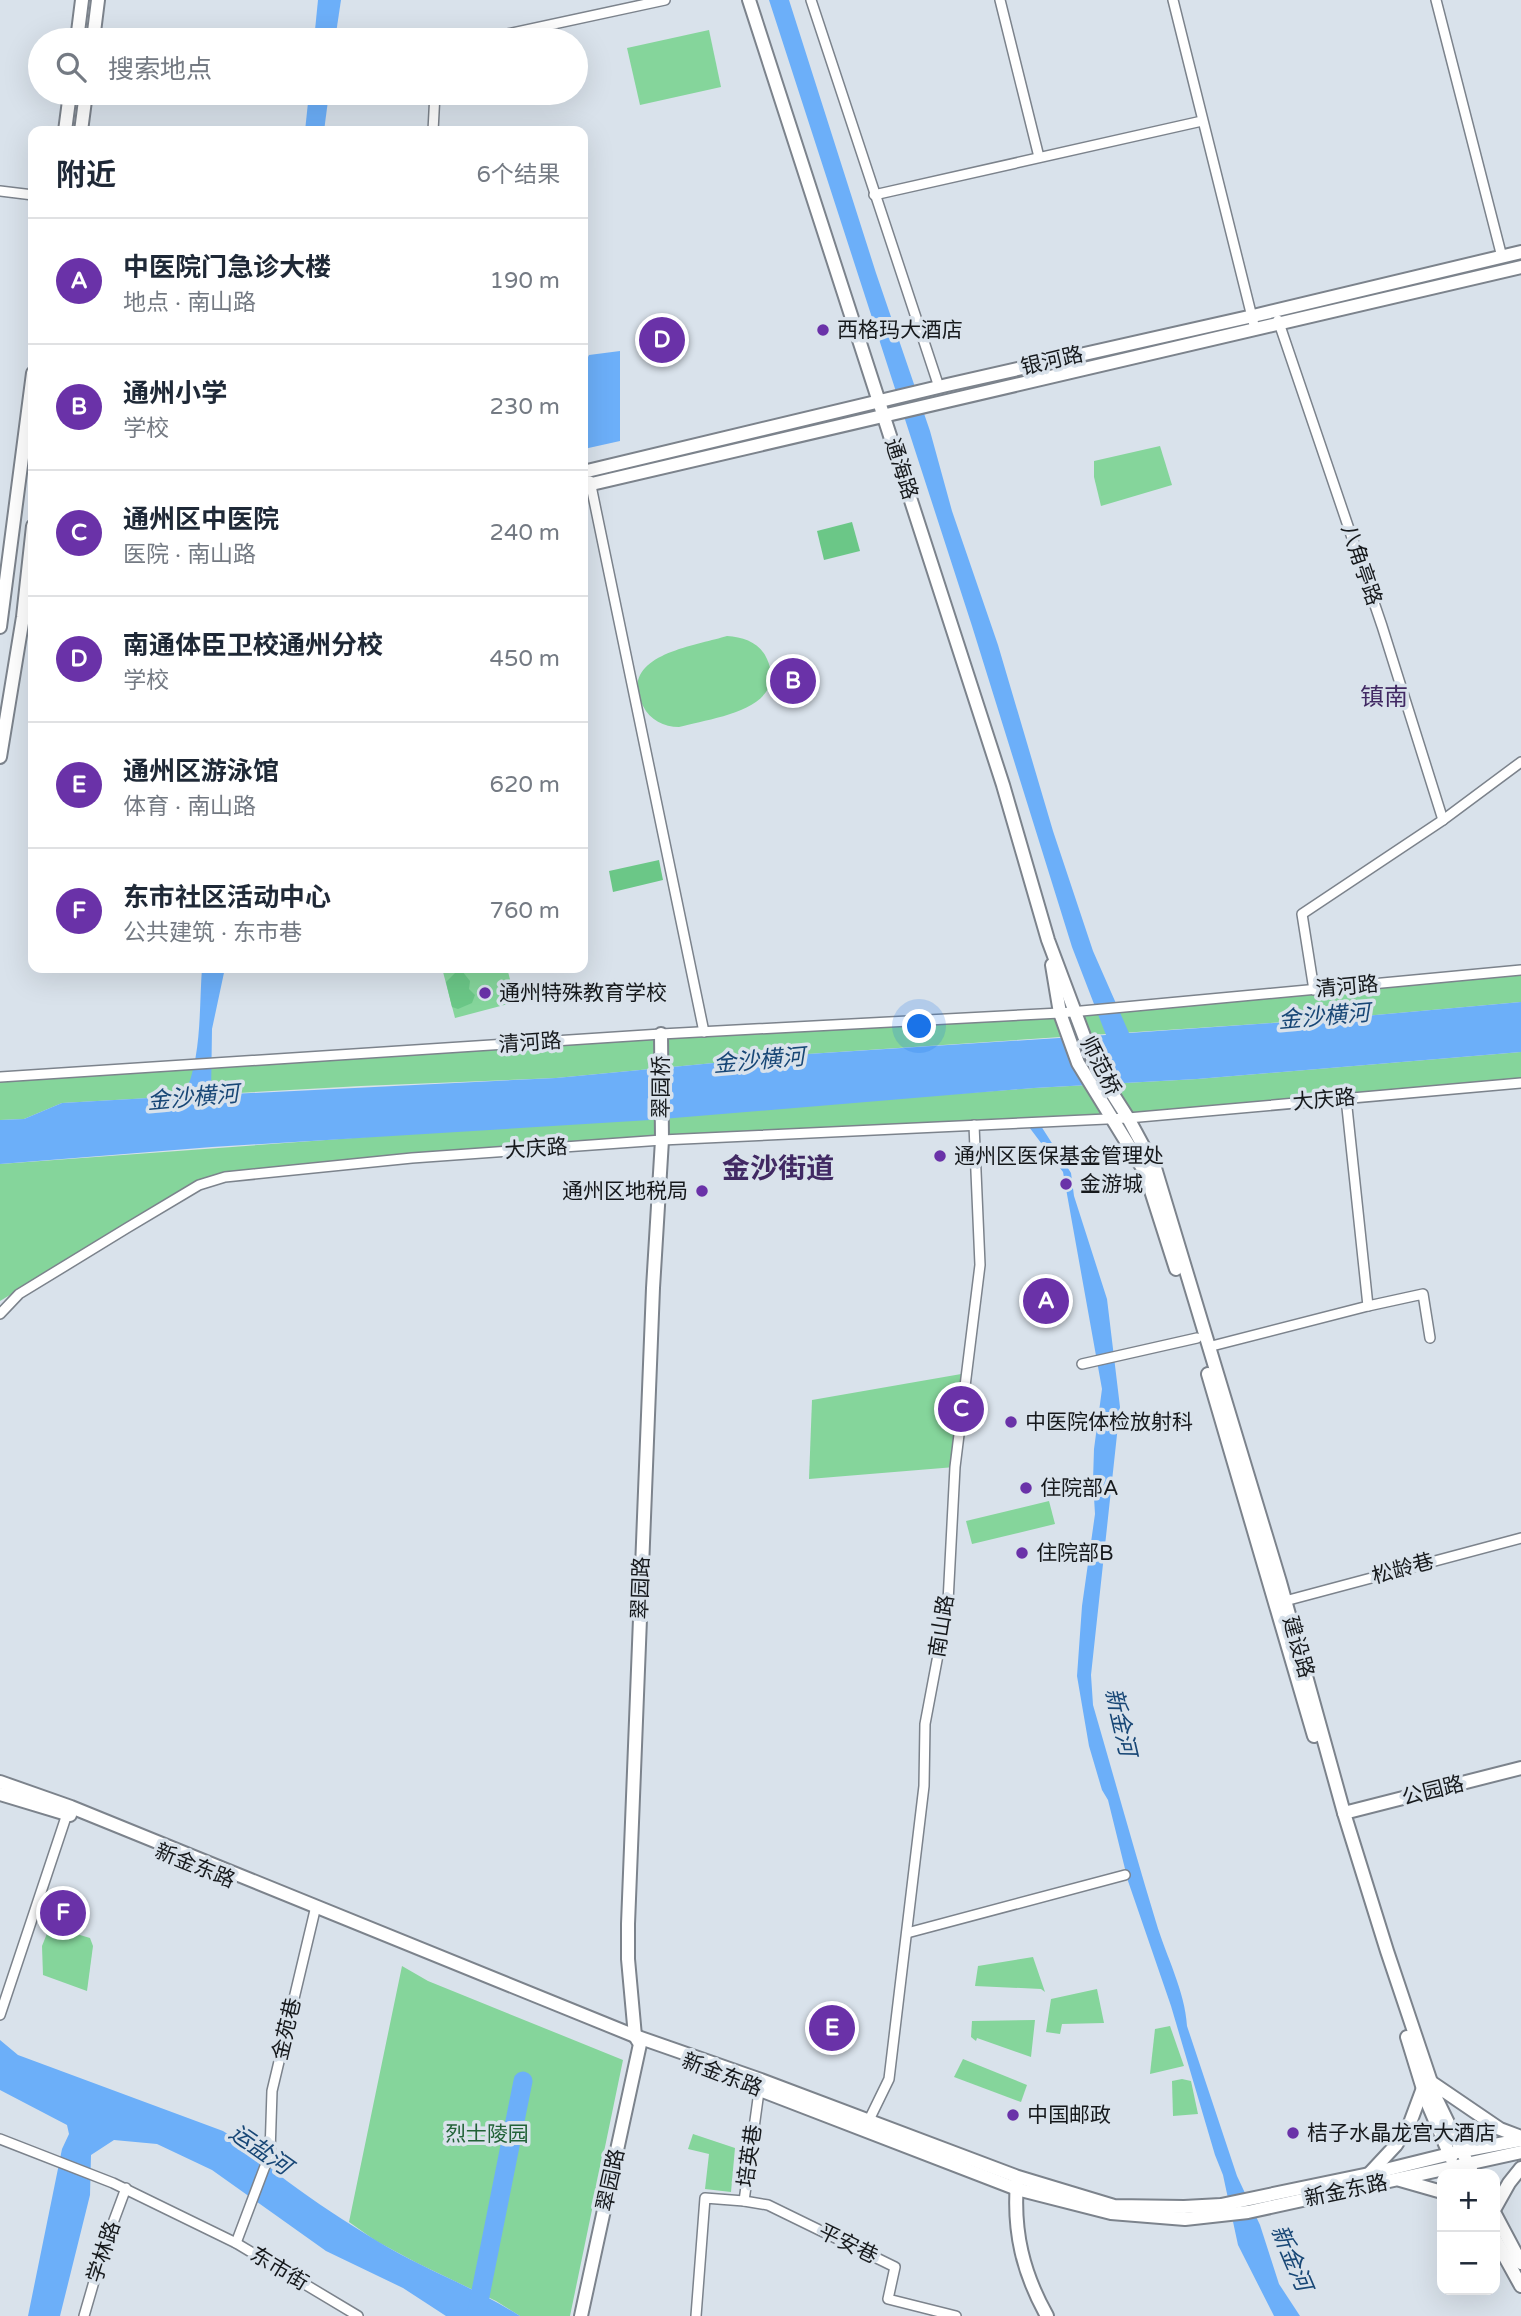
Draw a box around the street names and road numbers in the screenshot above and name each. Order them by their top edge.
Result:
street label: 银河路 [1018,342,1086,380]
street label: 通海路 [879,435,923,503]
street label: 八角亭路 [1336,521,1386,609]
street label: 清河路 [1315,972,1379,1002]
street label: 清河路 [498,1028,562,1058]
street label: 师范桥 [1075,1032,1125,1100]
street label: 翠园桥 [649,1056,674,1119]
street label: 大庆路 [1292,1085,1356,1115]
street label: 大庆路 [504,1134,568,1164]
street label: 松龄巷 [1369,1549,1437,1589]
street label: 翠园路 [627,1556,655,1620]
street label: 南山路 [925,1593,959,1659]
street label: 建设路 [1277,1613,1319,1681]
street label: 公园路 [1399,1771,1467,1811]
street label: 新金东路 [151,1839,239,1893]
street label: 金苑巷 [268,1995,306,2063]
street label: 新金东路 [678,2048,766,2102]
street label: 培英巷 [733,2123,767,2189]
street label: 翠园路 [592,2147,630,2213]
street label: 新金东路 [1302,2170,1390,2212]
street label: 学林路 [82,2218,126,2286]
street label: 平安巷 [814,2219,882,2269]
street label: 东市街 [246,2242,312,2296]

